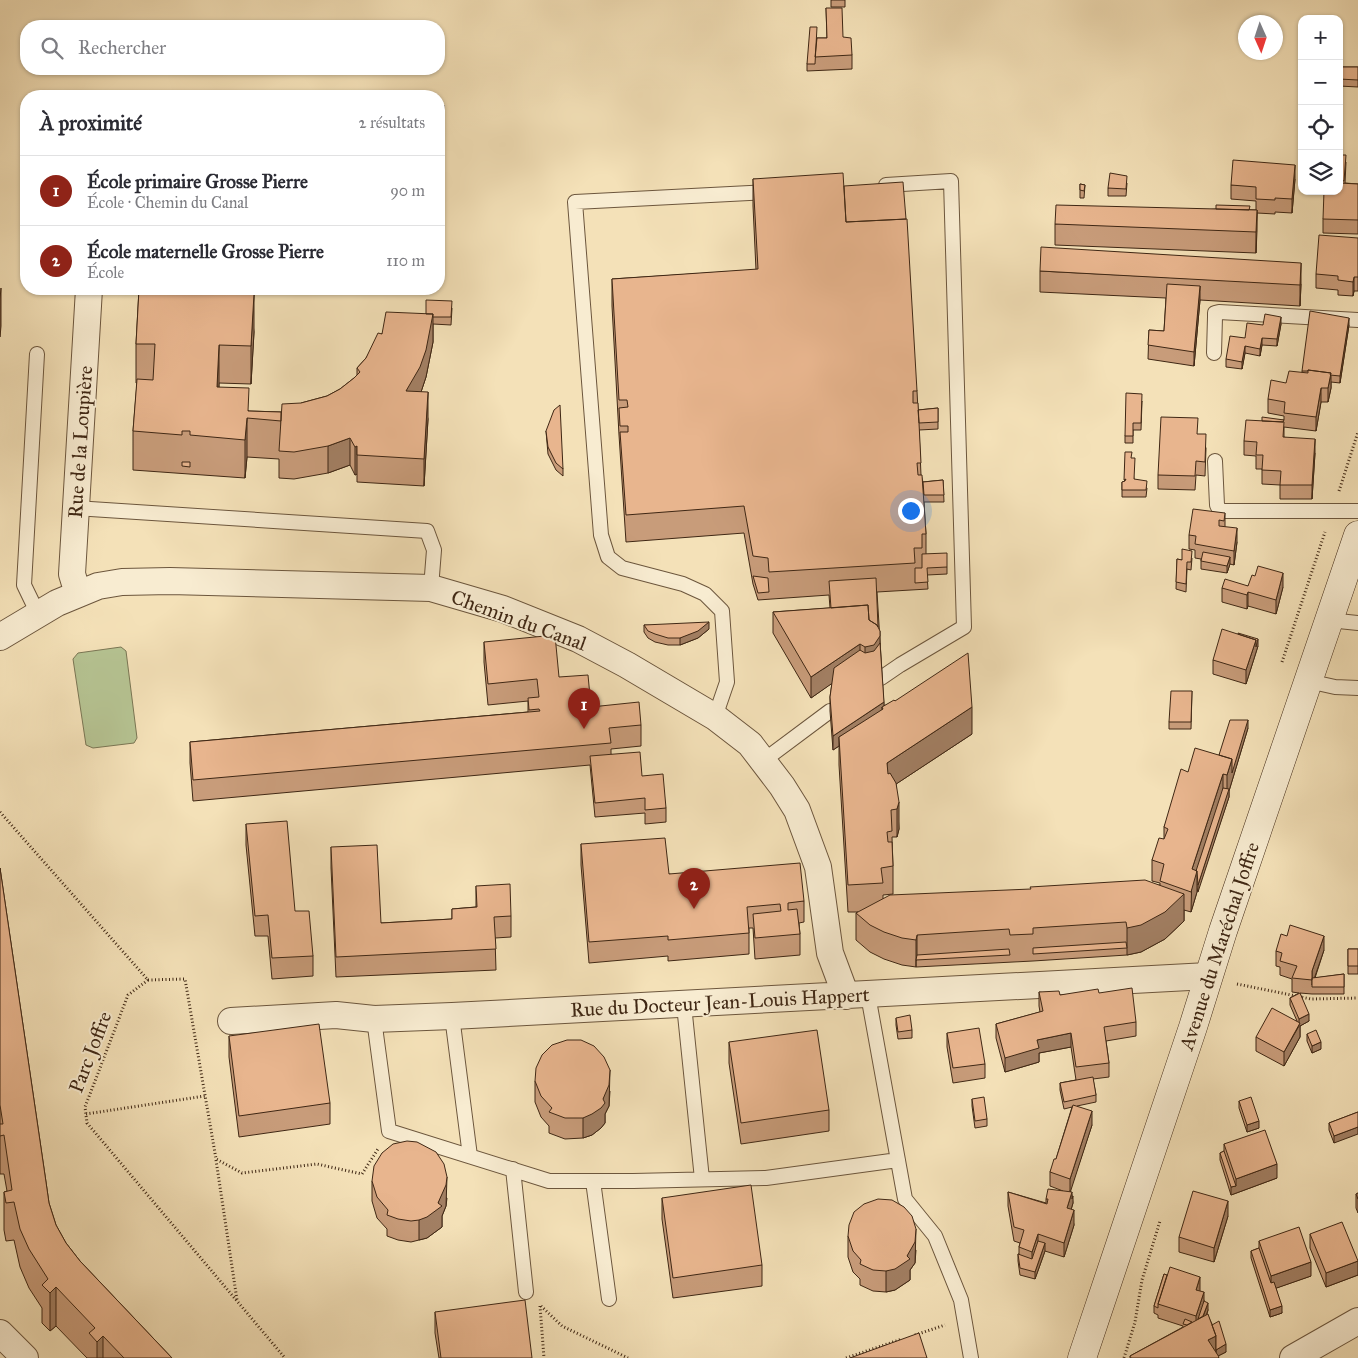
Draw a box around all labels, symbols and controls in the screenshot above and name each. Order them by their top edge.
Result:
north arrow [1238,15,1283,60]
map controls [1298,15,1343,195]
button: + [1298,15,1343,60]
search box [20,20,445,75]
icon: search [38,34,66,62]
text: Rechercher [78,36,166,59]
button: − [1298,60,1343,105]
button: locate [1298,105,1343,150]
text: À proximité [40,110,142,136]
text: 2 résultats [359,113,425,132]
button: layers [1298,150,1343,195]
text: École primaire Grosse Pierre [87,170,308,193]
text: 1 [53,181,59,200]
text: 90 m [390,181,425,200]
text: École · Chemin du Canal [87,193,248,212]
text: École maternelle Grosse Pierre [87,240,324,263]
text: 2 [52,251,60,270]
text: 110 m [386,251,425,270]
text: École [87,263,124,282]
street label: Rue de la Loupière [63,365,97,519]
your location [898,498,924,524]
street label: Chemin du Canal [448,584,590,656]
pin: 1 [568,688,600,729]
street label: Avenue du Maréchal Joffre [1174,839,1265,1054]
pin: 2 [678,868,710,909]
street label: Rue du Docteur Jean-Louis Happert [570,982,870,1023]
street label: Parc Joffre [64,1008,117,1096]

